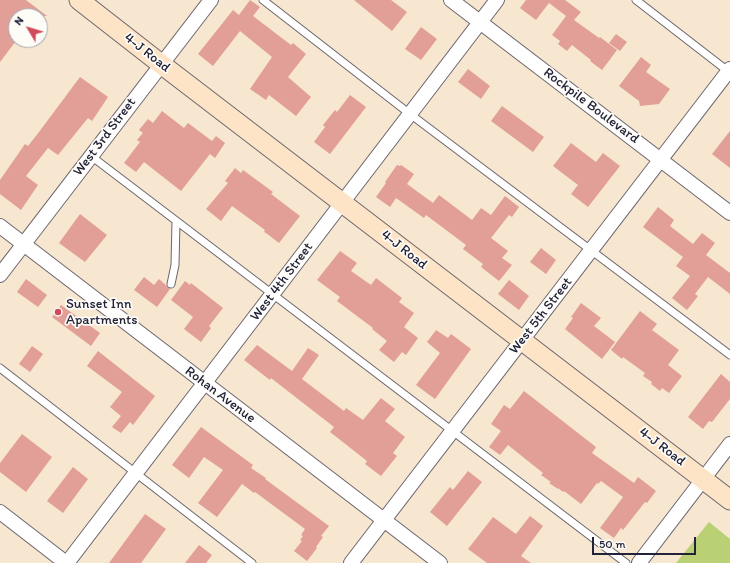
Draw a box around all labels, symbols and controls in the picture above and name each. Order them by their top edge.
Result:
north arrow [8,8,48,48]
text: N [12,14,26,28]
street label: 4-J Road [120,30,174,76]
street label: Rockpile Boulevard [540,64,642,148]
street label: West 3rd Street [70,95,140,179]
street label: 4-J Road [377,227,431,273]
street label: West 4th Street [247,239,317,325]
street label: West 5th Street [506,274,576,358]
place label: Sunset Inn Apartments [66,296,138,328]
marker: Sunset Inn Apartments [53,307,63,317]
street label: Rohan Avenue [181,363,259,427]
street label: 4-J Road [635,424,689,470]
scale bar [594,529,698,555]
text: 50 m [599,537,625,551]

